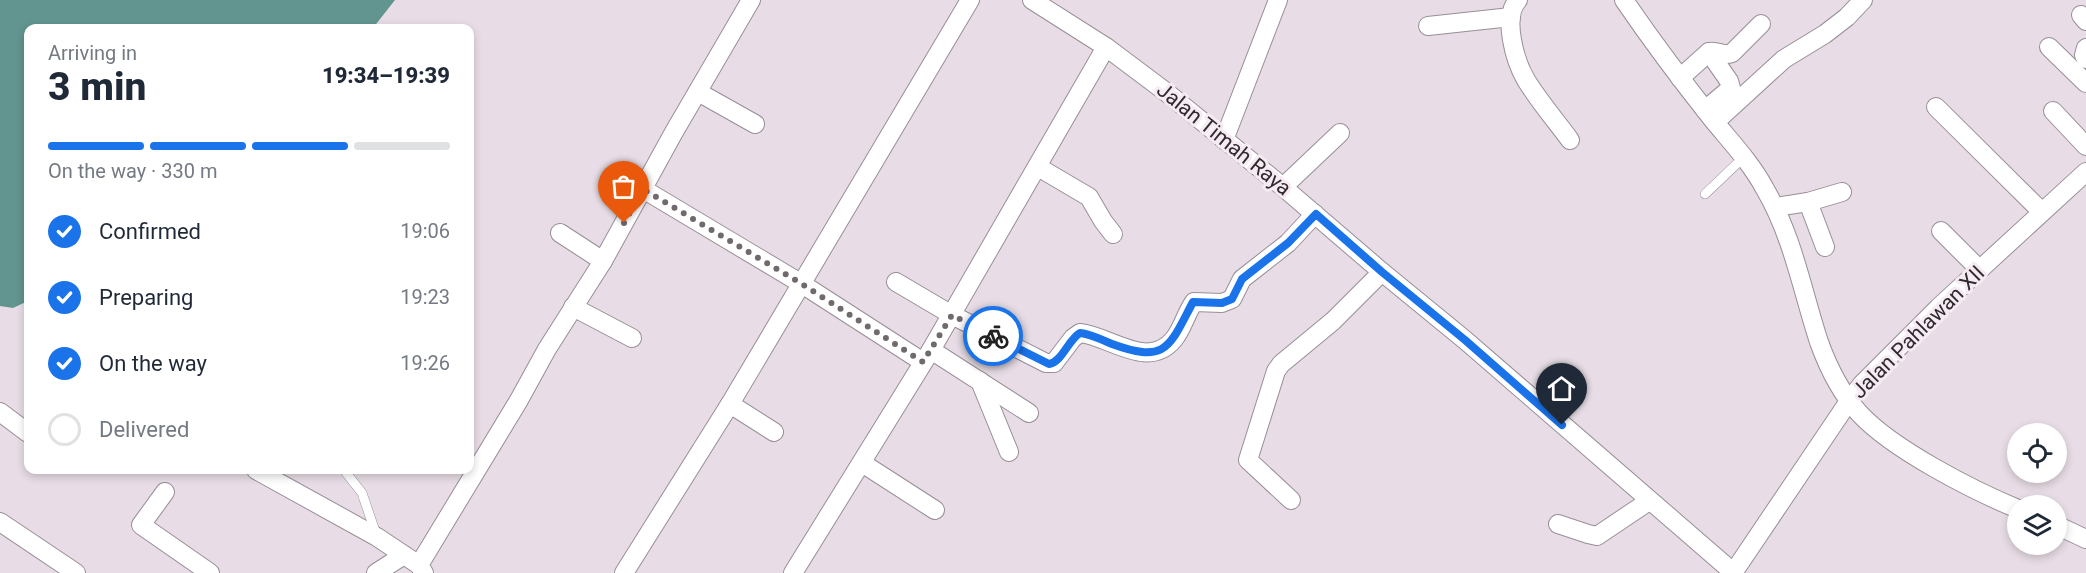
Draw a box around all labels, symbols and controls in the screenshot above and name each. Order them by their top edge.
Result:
text: Arriving in [48,41,137,65]
text: 19:34–19:39 [322,63,450,88]
text: 3 min [48,64,146,110]
street label: Jalan Timah Raya [1152,78,1296,200]
text: On the way · 330 m [48,159,217,183]
pin [598,161,649,223]
icon: bag [607,170,640,203]
icon: check [48,215,81,248]
text: Confirmed [99,219,201,244]
text: 19:06 [400,219,450,243]
street label: Jalan Pahlawan XII [1847,261,1989,403]
icon: check [48,281,81,314]
text: Preparing [99,285,193,310]
text: 19:23 [400,285,450,309]
courier [963,306,1023,366]
icon: bike [977,320,1010,353]
icon: check [48,347,81,380]
text: On the way [99,351,207,376]
text: 19:26 [400,351,450,375]
pin [1536,363,1587,425]
icon: home [1545,372,1578,405]
text: Delivered [99,417,189,442]
map controls [2007,423,2067,555]
button: locate [2007,423,2067,483]
button: layers [2007,495,2067,555]

